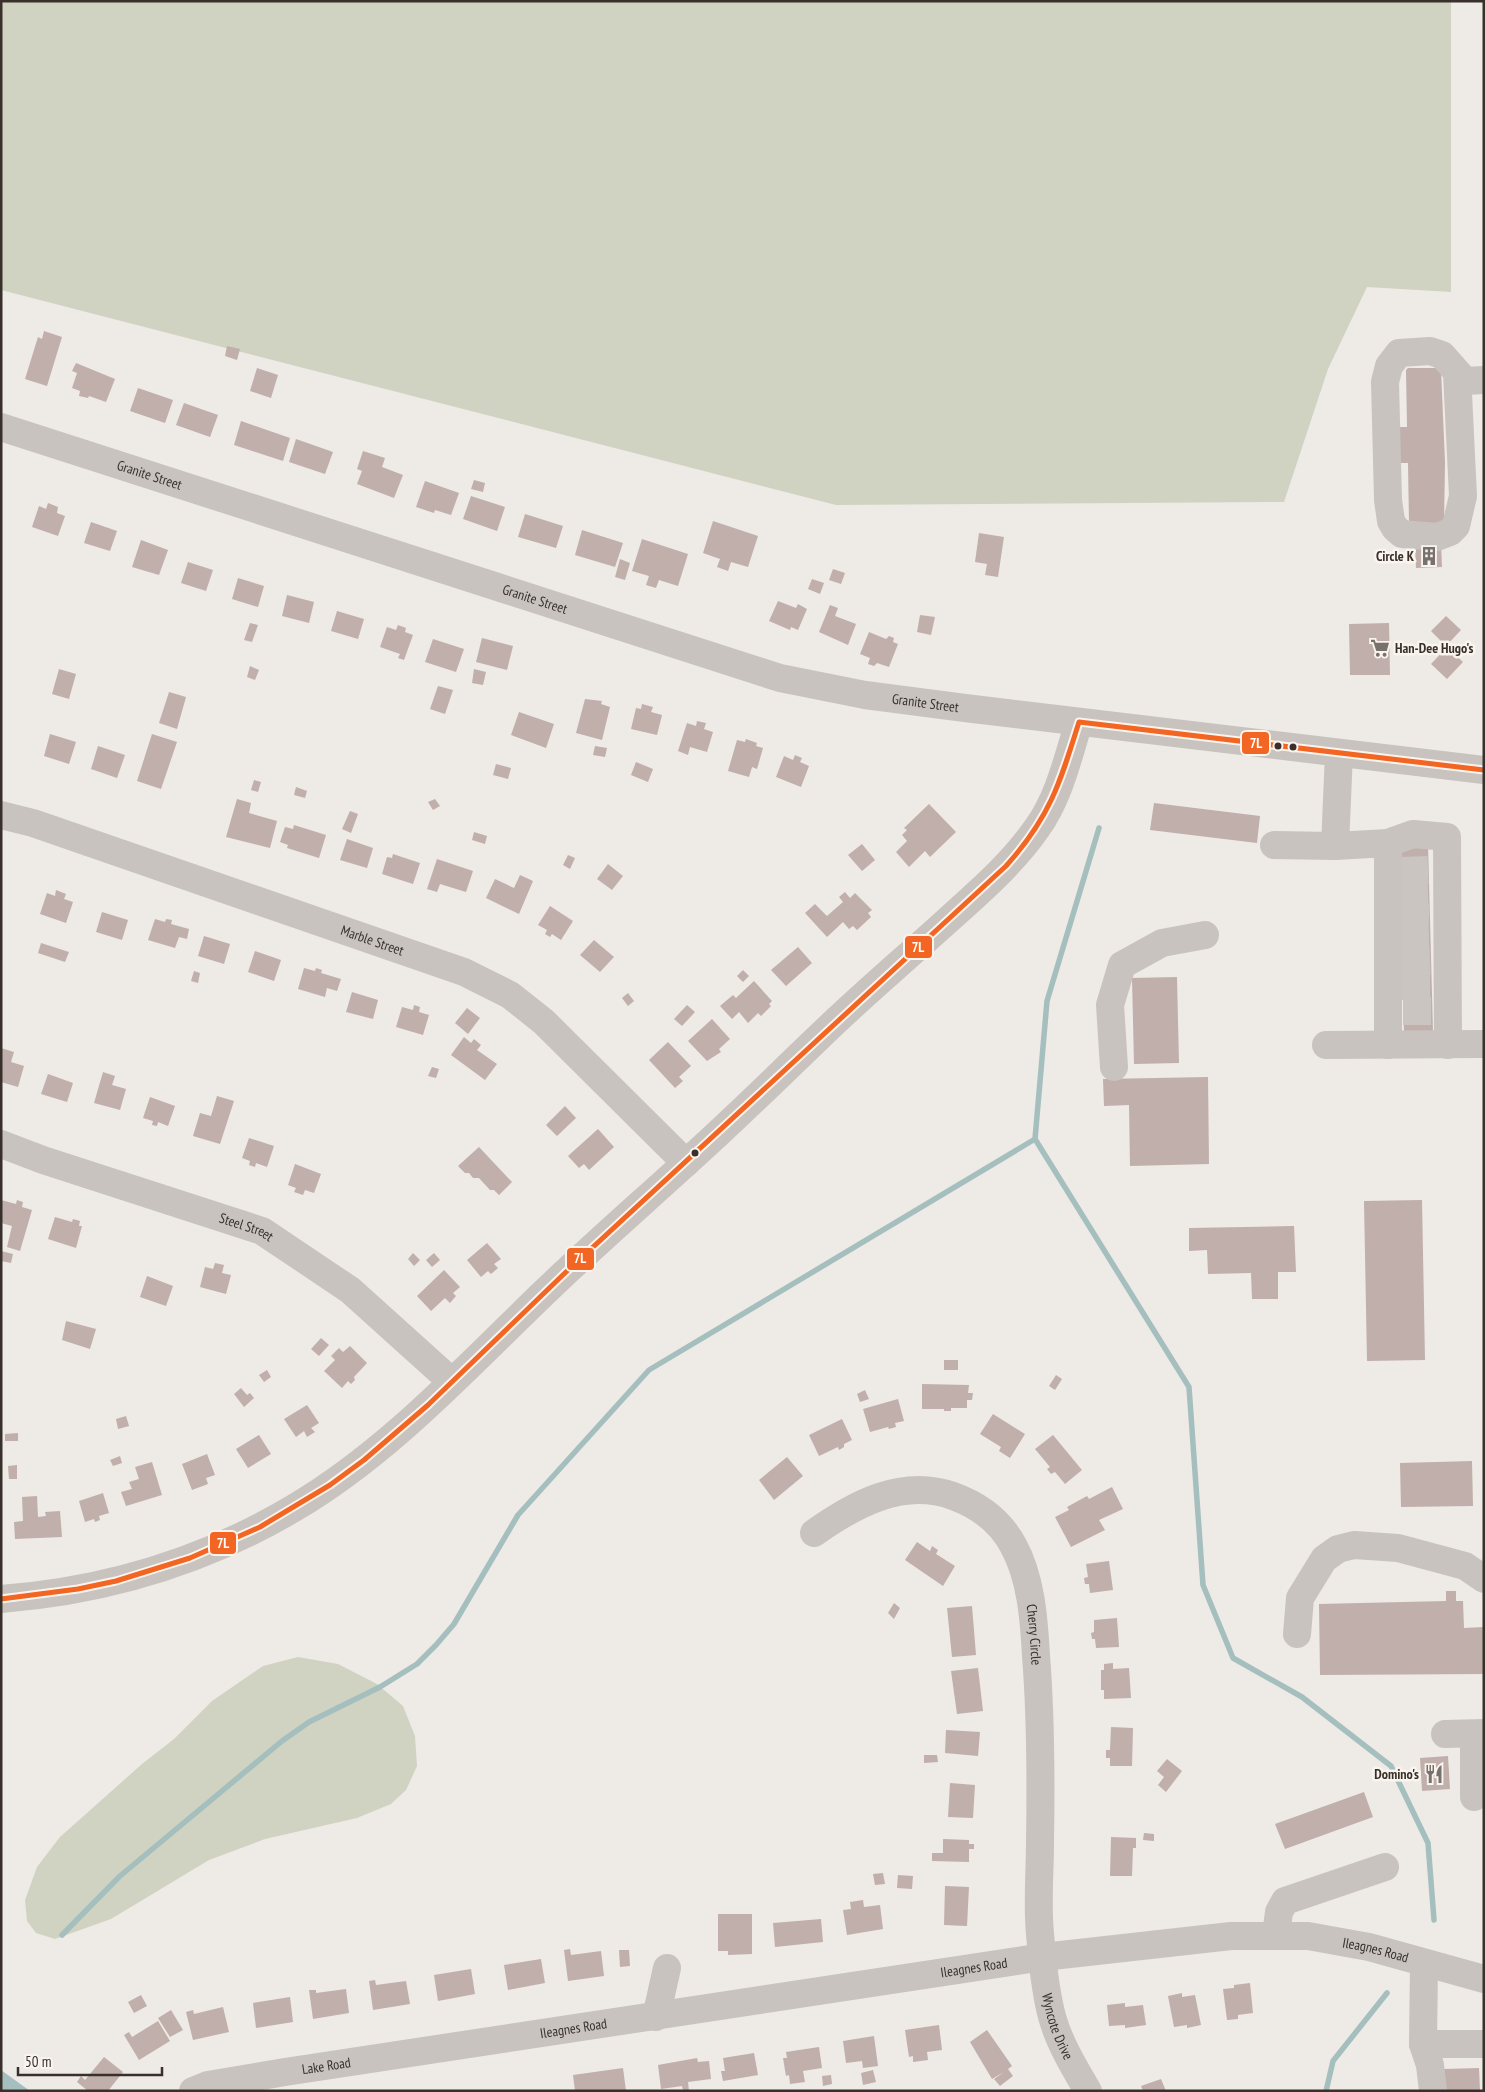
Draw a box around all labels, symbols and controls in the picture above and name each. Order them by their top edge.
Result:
street label: Granite Street [115,456,184,494]
building icon: Circle K [1418,545,1440,567]
place label: Circle K [1376,547,1415,565]
street label: Granite Street [500,580,570,618]
supermarket icon: Han-Dee Hugo's [1369,637,1391,659]
place label: Han-Dee Hugo's [1395,639,1473,657]
street label: Granite Street [891,690,960,716]
line badge: 7L [1241,731,1270,755]
text: 7L [1250,734,1262,752]
unlabelled marker [1273,741,1283,751]
unlabelled marker [1288,742,1298,752]
street label: Marble Street [338,921,406,960]
line badge: 7L [904,935,933,959]
text: 7L [912,938,924,956]
unlabelled marker [690,1148,700,1158]
street label: Steel Street [217,1209,277,1245]
line badge: 7L [566,1247,595,1271]
text: 7L [574,1249,586,1267]
line badge: 7L [209,1531,237,1555]
text: 7L [217,1534,229,1552]
street label: Cherry Circle [1022,1603,1046,1666]
restaurant icon: Domino's [1423,1763,1445,1785]
place label: Domino's [1374,1765,1419,1783]
street label: Ileagnes Road [1341,1933,1411,1967]
street label: Ileagnes Road [939,1954,1009,1981]
street label: Wyncote Drive [1038,1992,1078,2063]
street label: Ileagnes Road [539,2014,608,2042]
scale bar [18,2044,161,2076]
text: 50 m [25,2052,51,2071]
street label: Lake Road [301,2053,352,2078]

